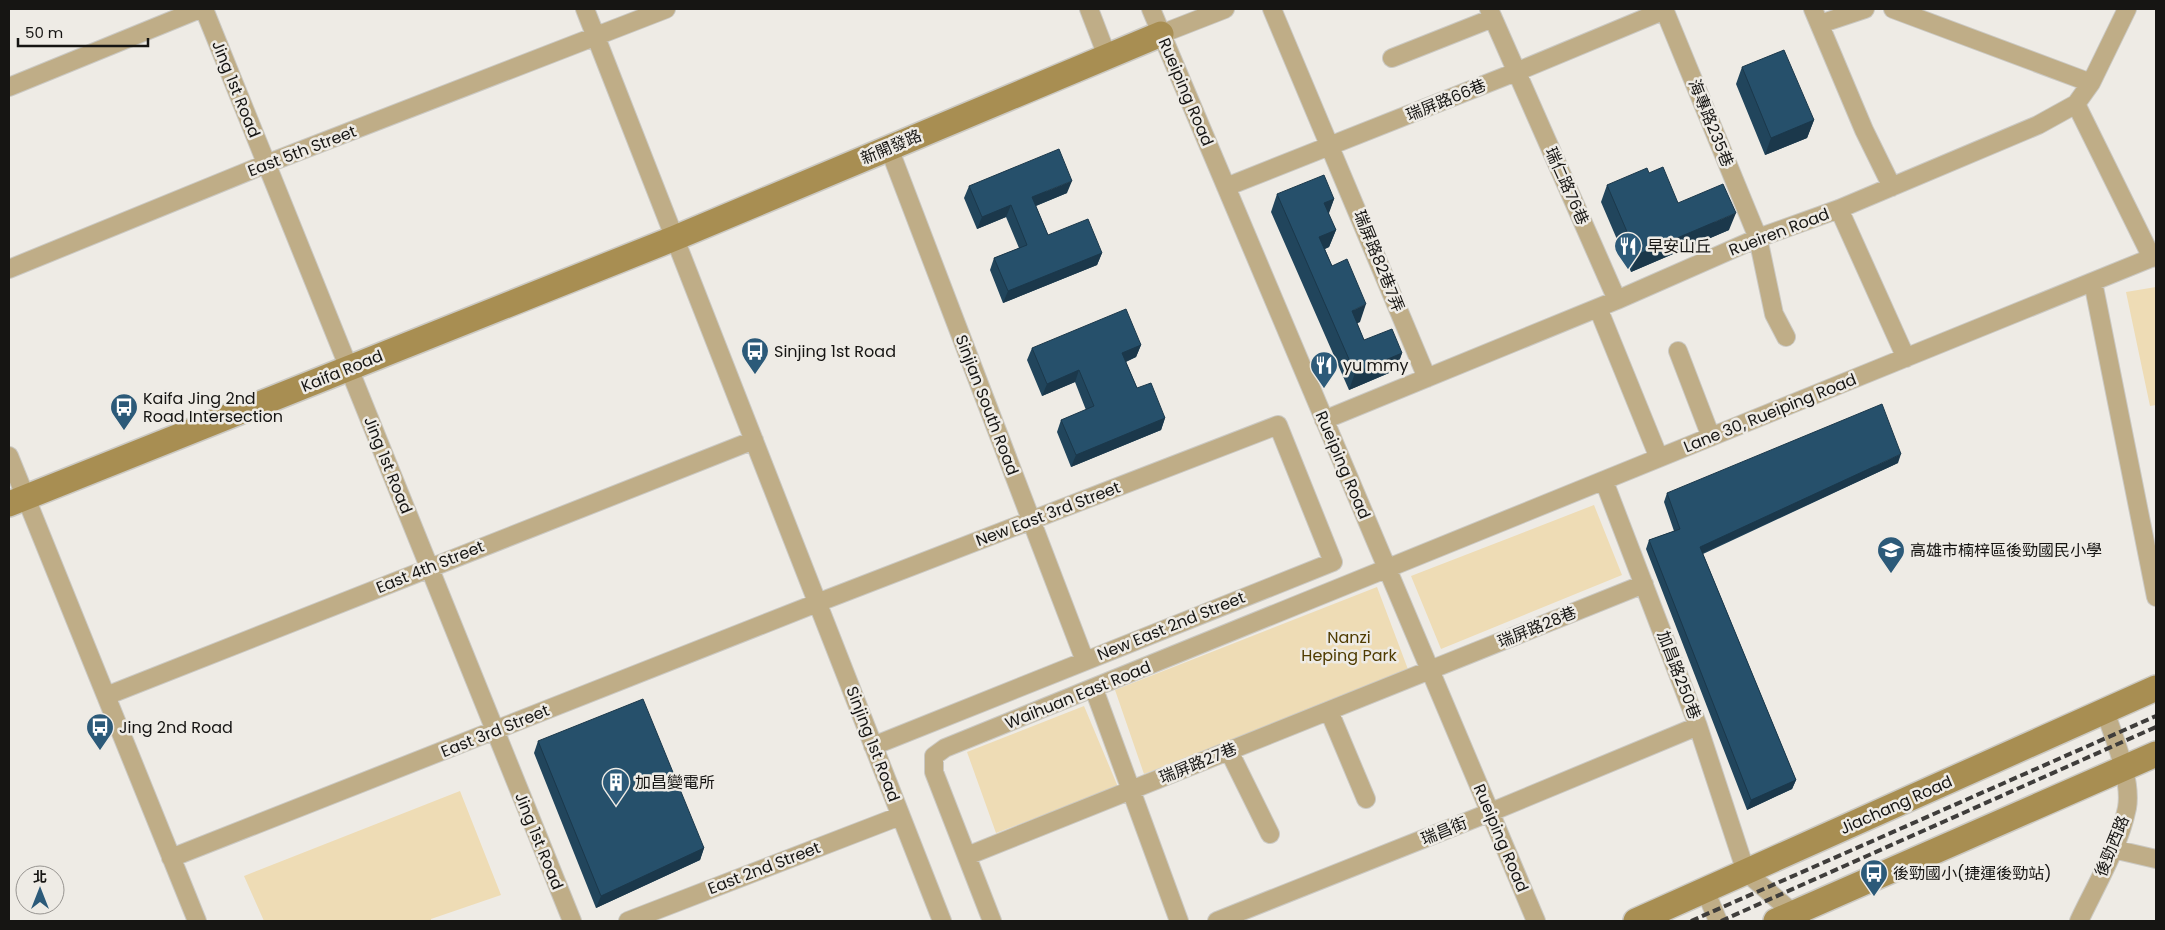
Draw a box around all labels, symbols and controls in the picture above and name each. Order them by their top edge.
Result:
scale bar [18,15,148,47]
text: 50 m [25,22,63,43]
street label: Rueiping Road [1153,34,1219,150]
street label: Jing 1st Road [206,37,266,141]
street label: 瑞屏路66巷 [1403,74,1489,126]
street label: 海專路235巷 [1683,76,1739,170]
street label: East 5th Street [244,120,360,182]
street label: 新開發路 [857,124,925,170]
street label: 瑞仁路76巷 [1540,143,1594,229]
street label: Rueiren Road [1725,202,1833,262]
street label: 瑞屏路82巷7弄 [1348,207,1410,315]
restaurant icon: 早安山丘 [1613,231,1643,270]
place label: 早安山丘 [1647,235,1711,258]
street label: Sinjian South Road [950,332,1024,478]
bus stop icon: Sinjing 1st Road [740,336,770,375]
place label: Sinjing 1st Road [774,340,896,363]
street label: Kaifa Road [298,344,386,398]
restaurant icon: yu mmy [1309,350,1339,389]
place label: yu mmy [1343,354,1409,377]
street label: Lane 30, Rueiping Road [1680,368,1860,458]
place label: Kaifa Jing 2nd Road Intersection [143,387,283,428]
bus stop icon: Kaifa Jing 2nd Road Intersection [109,392,139,431]
street label: Rueiping Road [1310,407,1376,523]
street label: Jing 1st Road [358,413,418,517]
street label: New East 3rd Street [972,476,1124,552]
street label: East 4th Street [373,535,488,599]
school or university icon: 高雄市楠梓區後勁國民小學 [1876,535,1906,574]
place label: 高雄市楠梓區後勁國民小學 [1910,539,2102,562]
street label: New East 2nd Street [1094,586,1248,666]
street label: 瑞屏路28巷 [1494,601,1580,653]
park label: Nanzi Heping Park [1301,626,1397,667]
street label: 加昌路250巷 [1652,627,1706,723]
street label: Waihuan East Road [1002,655,1154,735]
street label: Sinjing 1st Road [840,683,906,805]
street label: East 3rd Street [437,699,553,763]
bus stop icon: Jing 2nd Road [85,712,115,751]
place label: Jing 2nd Road [119,716,233,739]
street label: 瑞屏路27巷 [1156,737,1240,789]
building icon: 加昌變電所 [601,767,631,806]
street label: Jiachang Road [1836,770,1956,840]
place label: 加昌變電所 [635,771,715,794]
street label: Rueiping Road [1468,780,1534,896]
street label: Jing 1st Road [509,789,569,893]
street label: 瑞昌街 [1417,811,1471,851]
street label: 後勁西路 [2089,812,2135,880]
street label: East 2nd Street [704,836,824,900]
bus stop icon: 後勁國小(捷運後勁站) [1859,858,1889,897]
place label: 後勁國小(捷運後勁站) [1893,862,2052,885]
north arrow [15,865,65,915]
text: 北 [33,867,47,887]

